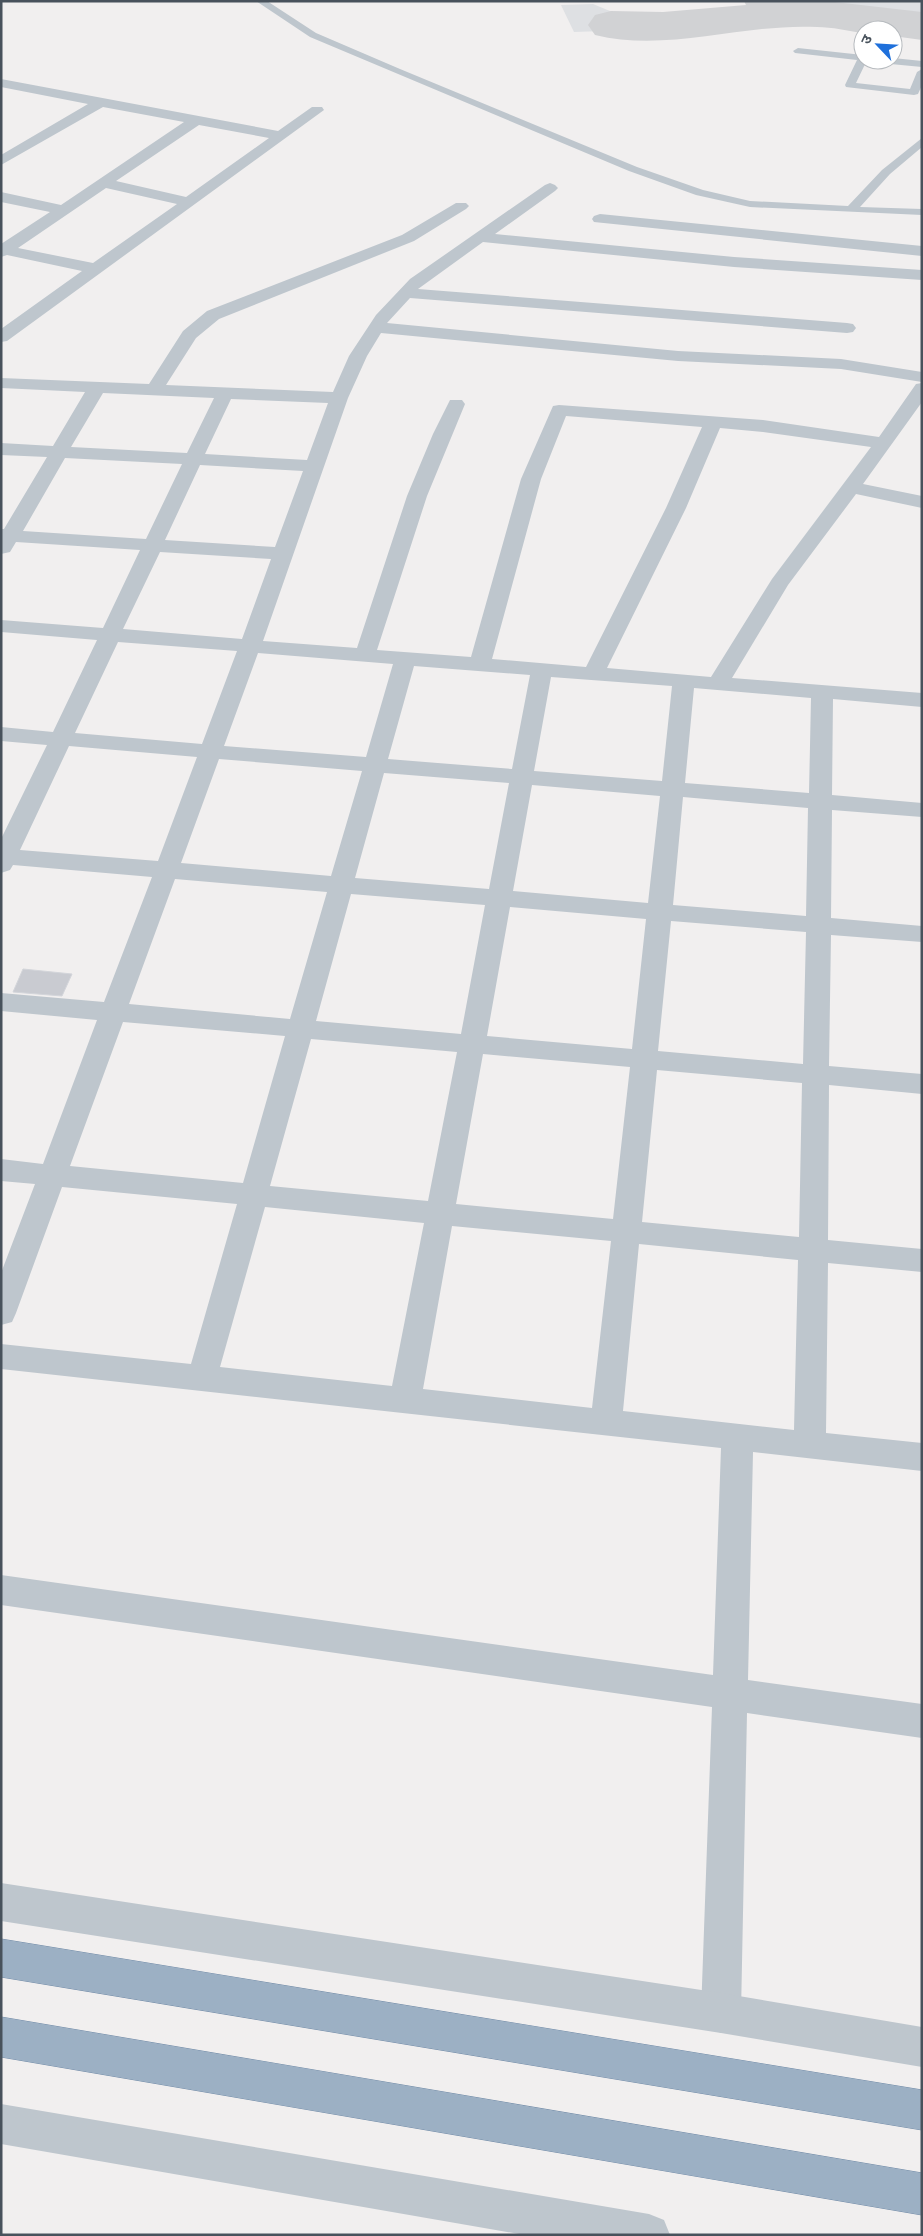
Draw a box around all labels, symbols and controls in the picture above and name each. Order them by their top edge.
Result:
north arrow [853,20,903,70]
text: उ [855,31,876,47]

